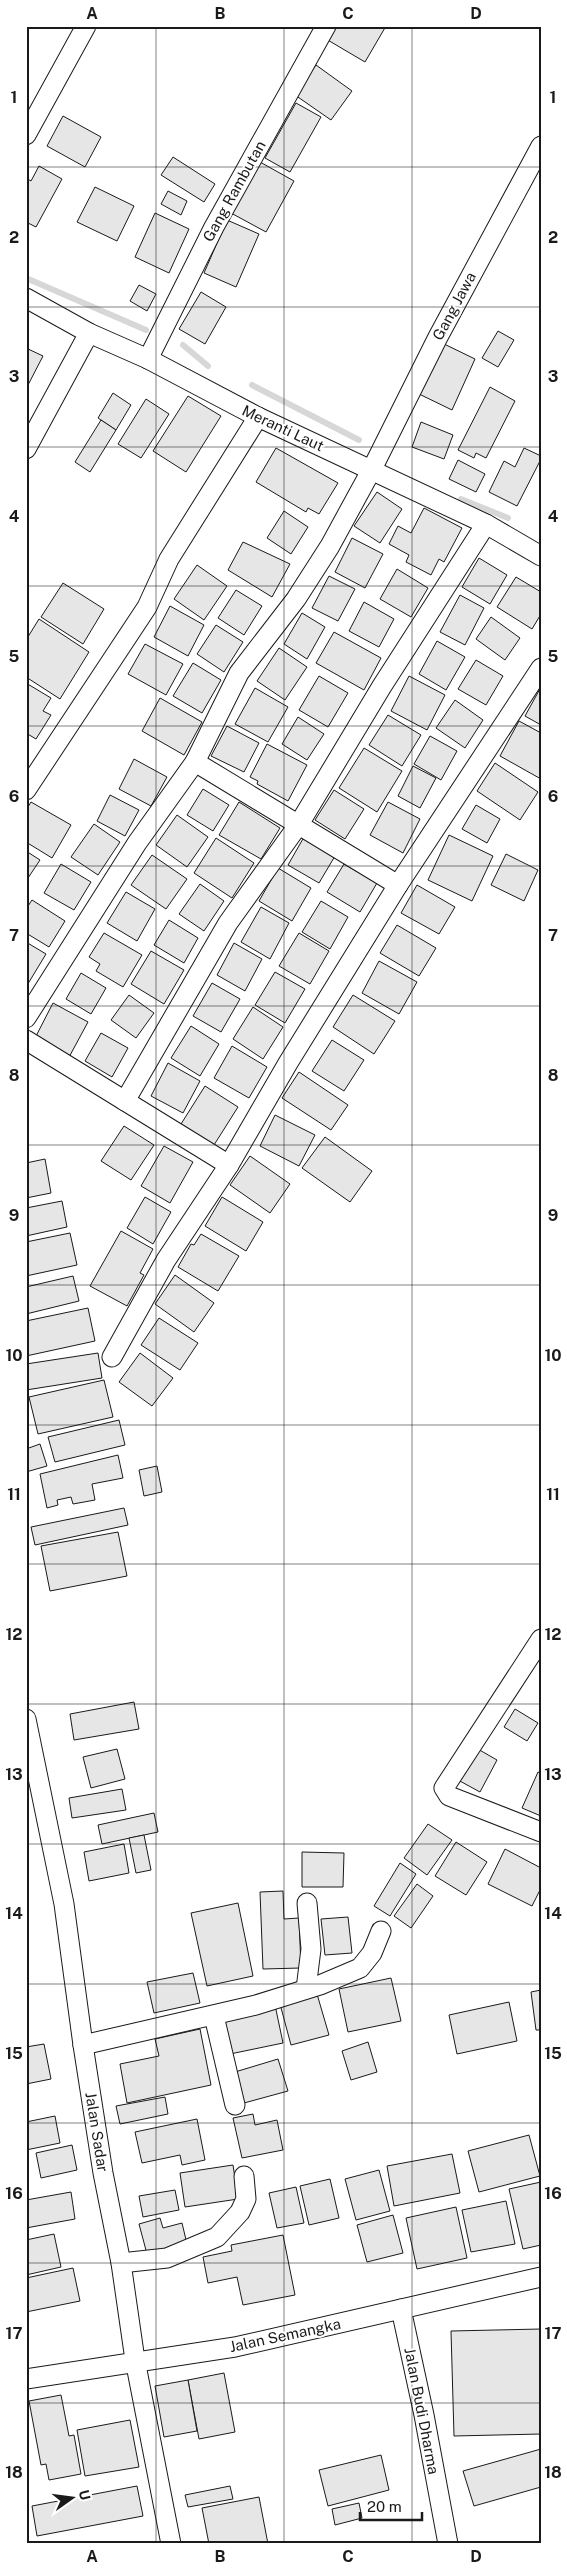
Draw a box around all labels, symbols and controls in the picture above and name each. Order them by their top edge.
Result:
text: A [86,4,98,23]
text: B [215,4,226,23]
text: C [342,4,354,23]
text: D [470,4,482,23]
text: 1 [11,88,17,107]
text: 1 [550,88,556,107]
street label: Gang Rambutan [199,138,269,244]
text: 2 [9,228,19,247]
text: 2 [548,228,558,247]
street label: Gang Jawa [429,269,479,343]
text: 3 [9,367,19,386]
text: 3 [548,367,558,386]
street label: Meranti Laut [239,402,327,454]
text: 4 [9,507,20,526]
text: 4 [548,507,559,526]
text: 5 [9,647,20,666]
text: 5 [548,647,559,666]
text: 6 [9,787,19,806]
text: 6 [548,787,558,806]
text: 7 [9,926,19,945]
text: 7 [548,926,558,945]
text: 8 [9,1066,20,1085]
text: 8 [548,1066,559,1085]
text: 9 [9,1206,19,1225]
text: 9 [548,1206,558,1225]
text: 10 [5,1346,23,1365]
text: 10 [544,1346,562,1365]
text: 11 [7,1485,21,1504]
text: 11 [546,1485,560,1504]
text: 12 [5,1625,23,1644]
text: 12 [544,1625,562,1644]
text: 13 [5,1765,23,1784]
text: 13 [544,1765,562,1784]
text: 14 [5,1904,23,1923]
text: 14 [544,1904,562,1923]
text: 15 [5,2044,23,2063]
text: 15 [544,2044,562,2063]
street label: Jalan Sadar [82,2091,112,2173]
text: 16 [5,2184,23,2203]
text: 16 [544,2184,562,2203]
street label: Jalan Semangka [228,2315,342,2355]
text: 17 [6,2324,22,2343]
text: 17 [545,2324,561,2343]
street label: Jalan Budi Dharma [401,2346,443,2476]
text: 18 [5,2463,23,2482]
text: 18 [544,2463,562,2482]
north arrow [48,2472,98,2522]
text: U [76,2488,94,2502]
scale bar [360,2490,422,2522]
text: 20 m [367,2498,402,2515]
text: A [86,2547,98,2566]
text: B [215,2547,226,2566]
text: C [342,2547,354,2566]
text: D [470,2547,482,2566]

